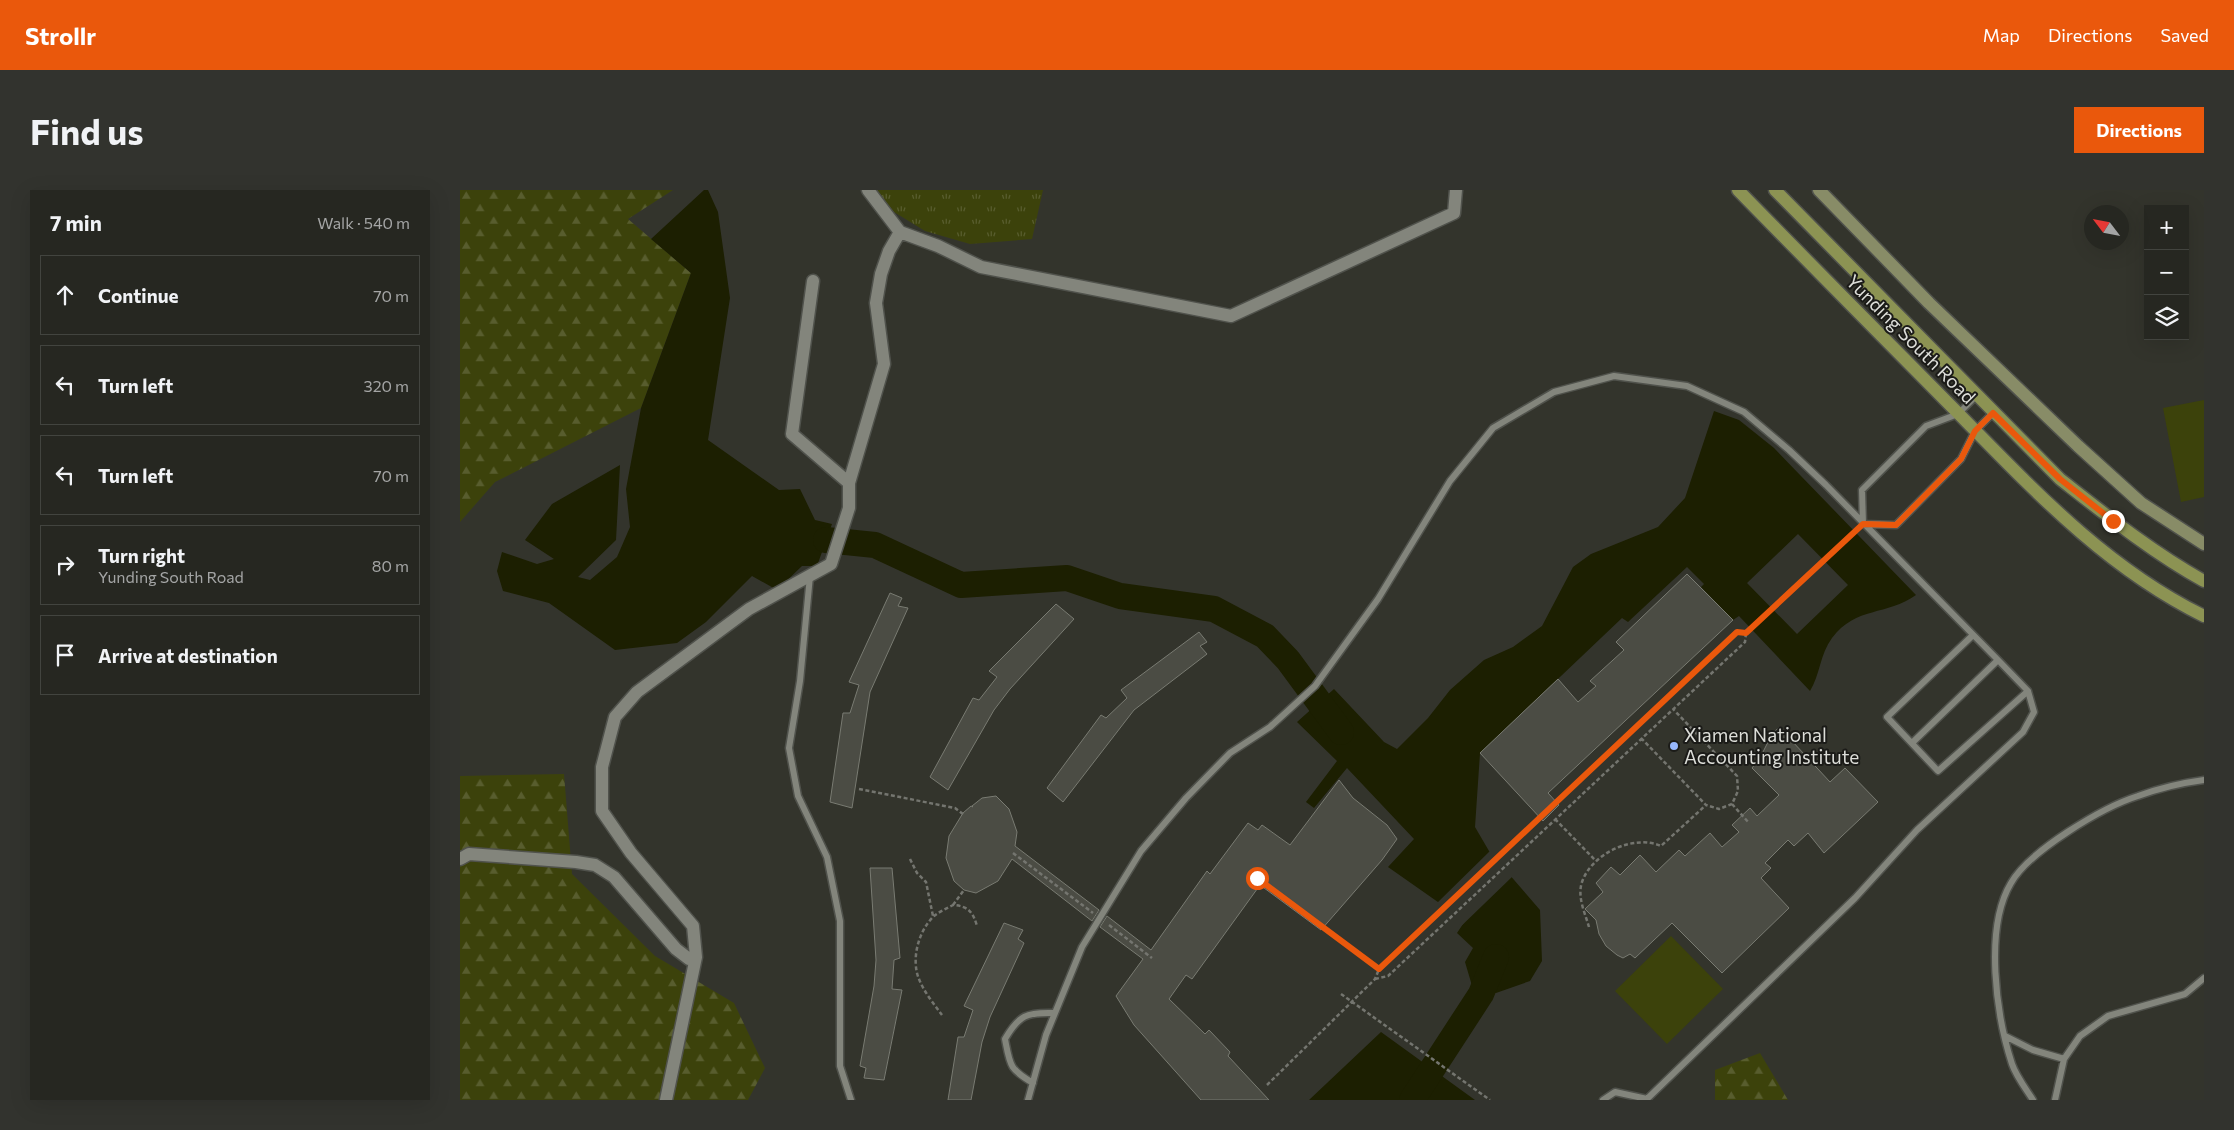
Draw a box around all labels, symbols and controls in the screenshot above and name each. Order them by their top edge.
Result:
text: Strollr [25,21,96,50]
text: Map [1983,24,2020,46]
text: Directions [2048,24,2132,46]
text: Saved [2160,24,2209,46]
button: Directions [2074,107,2204,153]
text: Find us [30,109,144,152]
north arrow [2084,205,2129,250]
map controls [2144,205,2189,340]
button: + [2144,205,2189,250]
text: 7 min [50,210,102,235]
text: Walk · 540 m [317,213,410,232]
button: − [2144,250,2189,295]
street label: Yunding South Road [1842,269,1981,408]
icon: ahead [51,281,79,309]
text: Continue [98,284,178,307]
text: 70 m [373,286,409,305]
button: layers [2144,295,2189,340]
icon: left [51,371,79,399]
text: Turn left [98,374,173,397]
text: 320 m [364,376,409,395]
icon: left [51,461,79,489]
text: Turn left [98,464,173,487]
text: 70 m [373,466,409,485]
route end [2102,510,2125,533]
text: Turn right [98,544,185,567]
icon: right [51,551,79,579]
text: 80 m [372,556,409,575]
text: Yunding South Road [98,567,244,586]
icon: arrive [51,641,79,669]
text: Arrive at destination [98,644,278,667]
place label: Xiamen National Accounting Institute [1684,723,1859,768]
marker: Xiamen National Accounting Institute [1668,740,1680,752]
route start [1246,867,1269,890]

